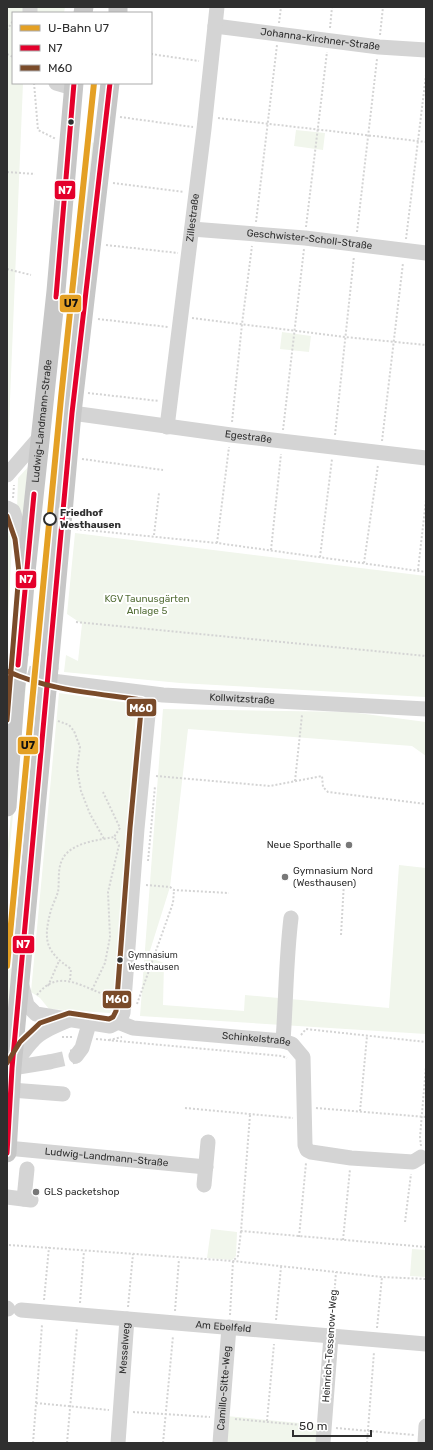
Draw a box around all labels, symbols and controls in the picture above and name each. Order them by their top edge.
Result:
legend [12,12,152,84]
text: U-Bahn U7 [48,21,109,35]
street label: Johanna-Kirchner-Straße [260,26,381,53]
text: N7 [48,41,63,55]
text: M60 [48,61,72,75]
unlabelled marker [66,117,76,127]
line badge: N7 [54,180,76,200]
text: N7 [58,184,73,197]
street label: Zillestraße [184,192,202,242]
street label: Geschwister-Scholl-Straße [246,227,373,252]
line badge: U7 [59,294,82,313]
text: U7 [64,297,79,310]
street label: Ludwig-Landmann-Straße [30,358,55,483]
street label: Egestraße [224,428,273,446]
place label: Friedhof Westhausen [60,507,121,531]
marker: Friedhof Westhausen [43,512,57,526]
line badge: N7 [15,570,37,589]
text: N7 [19,573,34,586]
park label: KGV Taunusgärten Anlage 5 [104,593,190,617]
street label: Kollwitzstraße [209,691,276,707]
line badge: M60 [126,698,157,717]
text: M60 [129,702,153,715]
line badge: U7 [17,736,39,755]
text: U7 [21,739,36,752]
place label: Neue Sporthalle [267,839,341,851]
marker: Neue Sporthalle [344,840,354,850]
place label: Gymnasium Nord (Westhausen) [293,865,373,889]
marker: Gymnasium Nord (Westhausen) [280,872,290,882]
line badge: N7 [12,935,35,954]
text: N7 [16,938,31,951]
place label: Gymnasium Westhausen [128,950,179,972]
marker: Gymnasium Westhausen [115,955,125,965]
line badge: M60 [102,990,132,1009]
text: M60 [105,993,129,1006]
street label: Schinkelstraße [221,1030,293,1049]
street label: Ludwig-Landmann-Straße [44,1146,169,1169]
place label: GLS packetshop [44,1186,119,1198]
marker: GLS packetshop [31,1187,41,1197]
street label: Heinrich-Tessenow-Weg [320,1289,340,1403]
street label: Am Ebelfeld [195,1319,252,1335]
street label: Messelweg [117,1322,133,1374]
street label: Camillo-Sitte-Weg [215,1345,234,1431]
scale bar [293,1412,371,1438]
text: 50 m [299,1419,327,1433]

